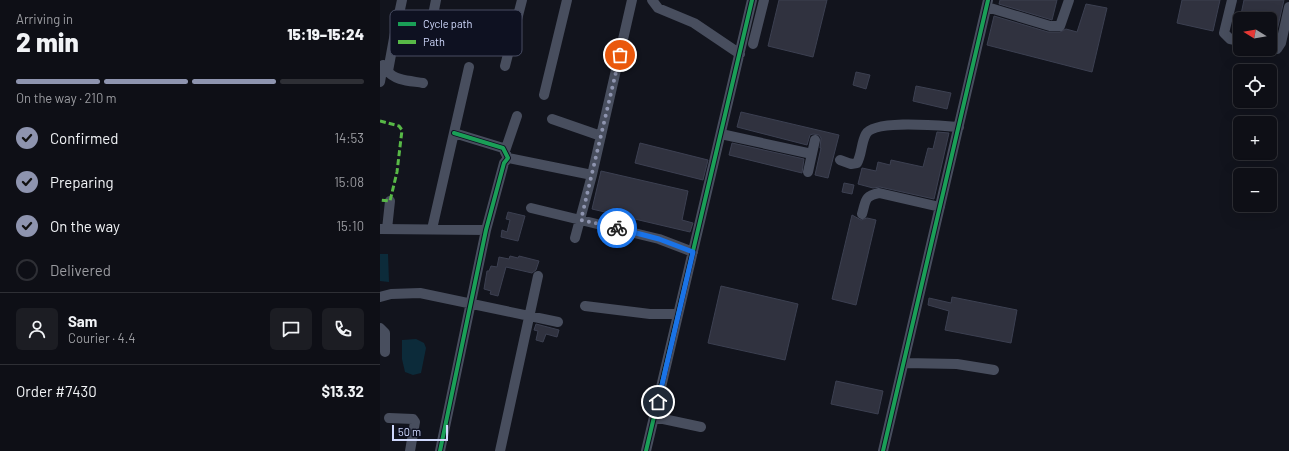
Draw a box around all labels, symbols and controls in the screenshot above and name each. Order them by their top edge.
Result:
legend [390,10,522,56]
text: Arriving in [16,11,73,27]
north arrow [1233,12,1277,56]
map controls [1233,12,1277,212]
text: Cycle path [423,17,473,30]
text: 15:19–15:24 [287,25,364,43]
text: 2 min [16,26,79,57]
text: Path [423,35,445,48]
pin [603,38,637,72]
icon: bag [609,44,631,66]
button: locate [1233,64,1277,108]
text: On the way · 210 m [16,90,117,106]
button: + [1233,116,1277,160]
icon: check [16,127,38,149]
text: Confirmed [50,129,118,147]
text: 14:53 [335,130,364,146]
button: − [1233,168,1277,212]
icon: check [16,171,38,193]
text: Preparing [50,173,114,191]
text: 15:08 [334,174,364,190]
courier [597,208,637,248]
icon: check [16,215,38,237]
text: On the way [50,217,120,235]
icon: bike [606,217,628,239]
text: 15:10 [336,218,364,234]
text: Delivered [50,261,111,279]
button: person [16,308,58,350]
button: chat [270,308,312,350]
button: phone [322,308,364,350]
text: Sam [68,312,97,330]
text: Courier · 4.4 [68,330,136,346]
text: Order #7430 [16,382,97,400]
text: $13.32 [321,382,364,400]
pin [641,385,675,419]
icon: home [647,391,669,413]
scale bar [392,423,448,442]
text: 50 m [398,425,421,438]

